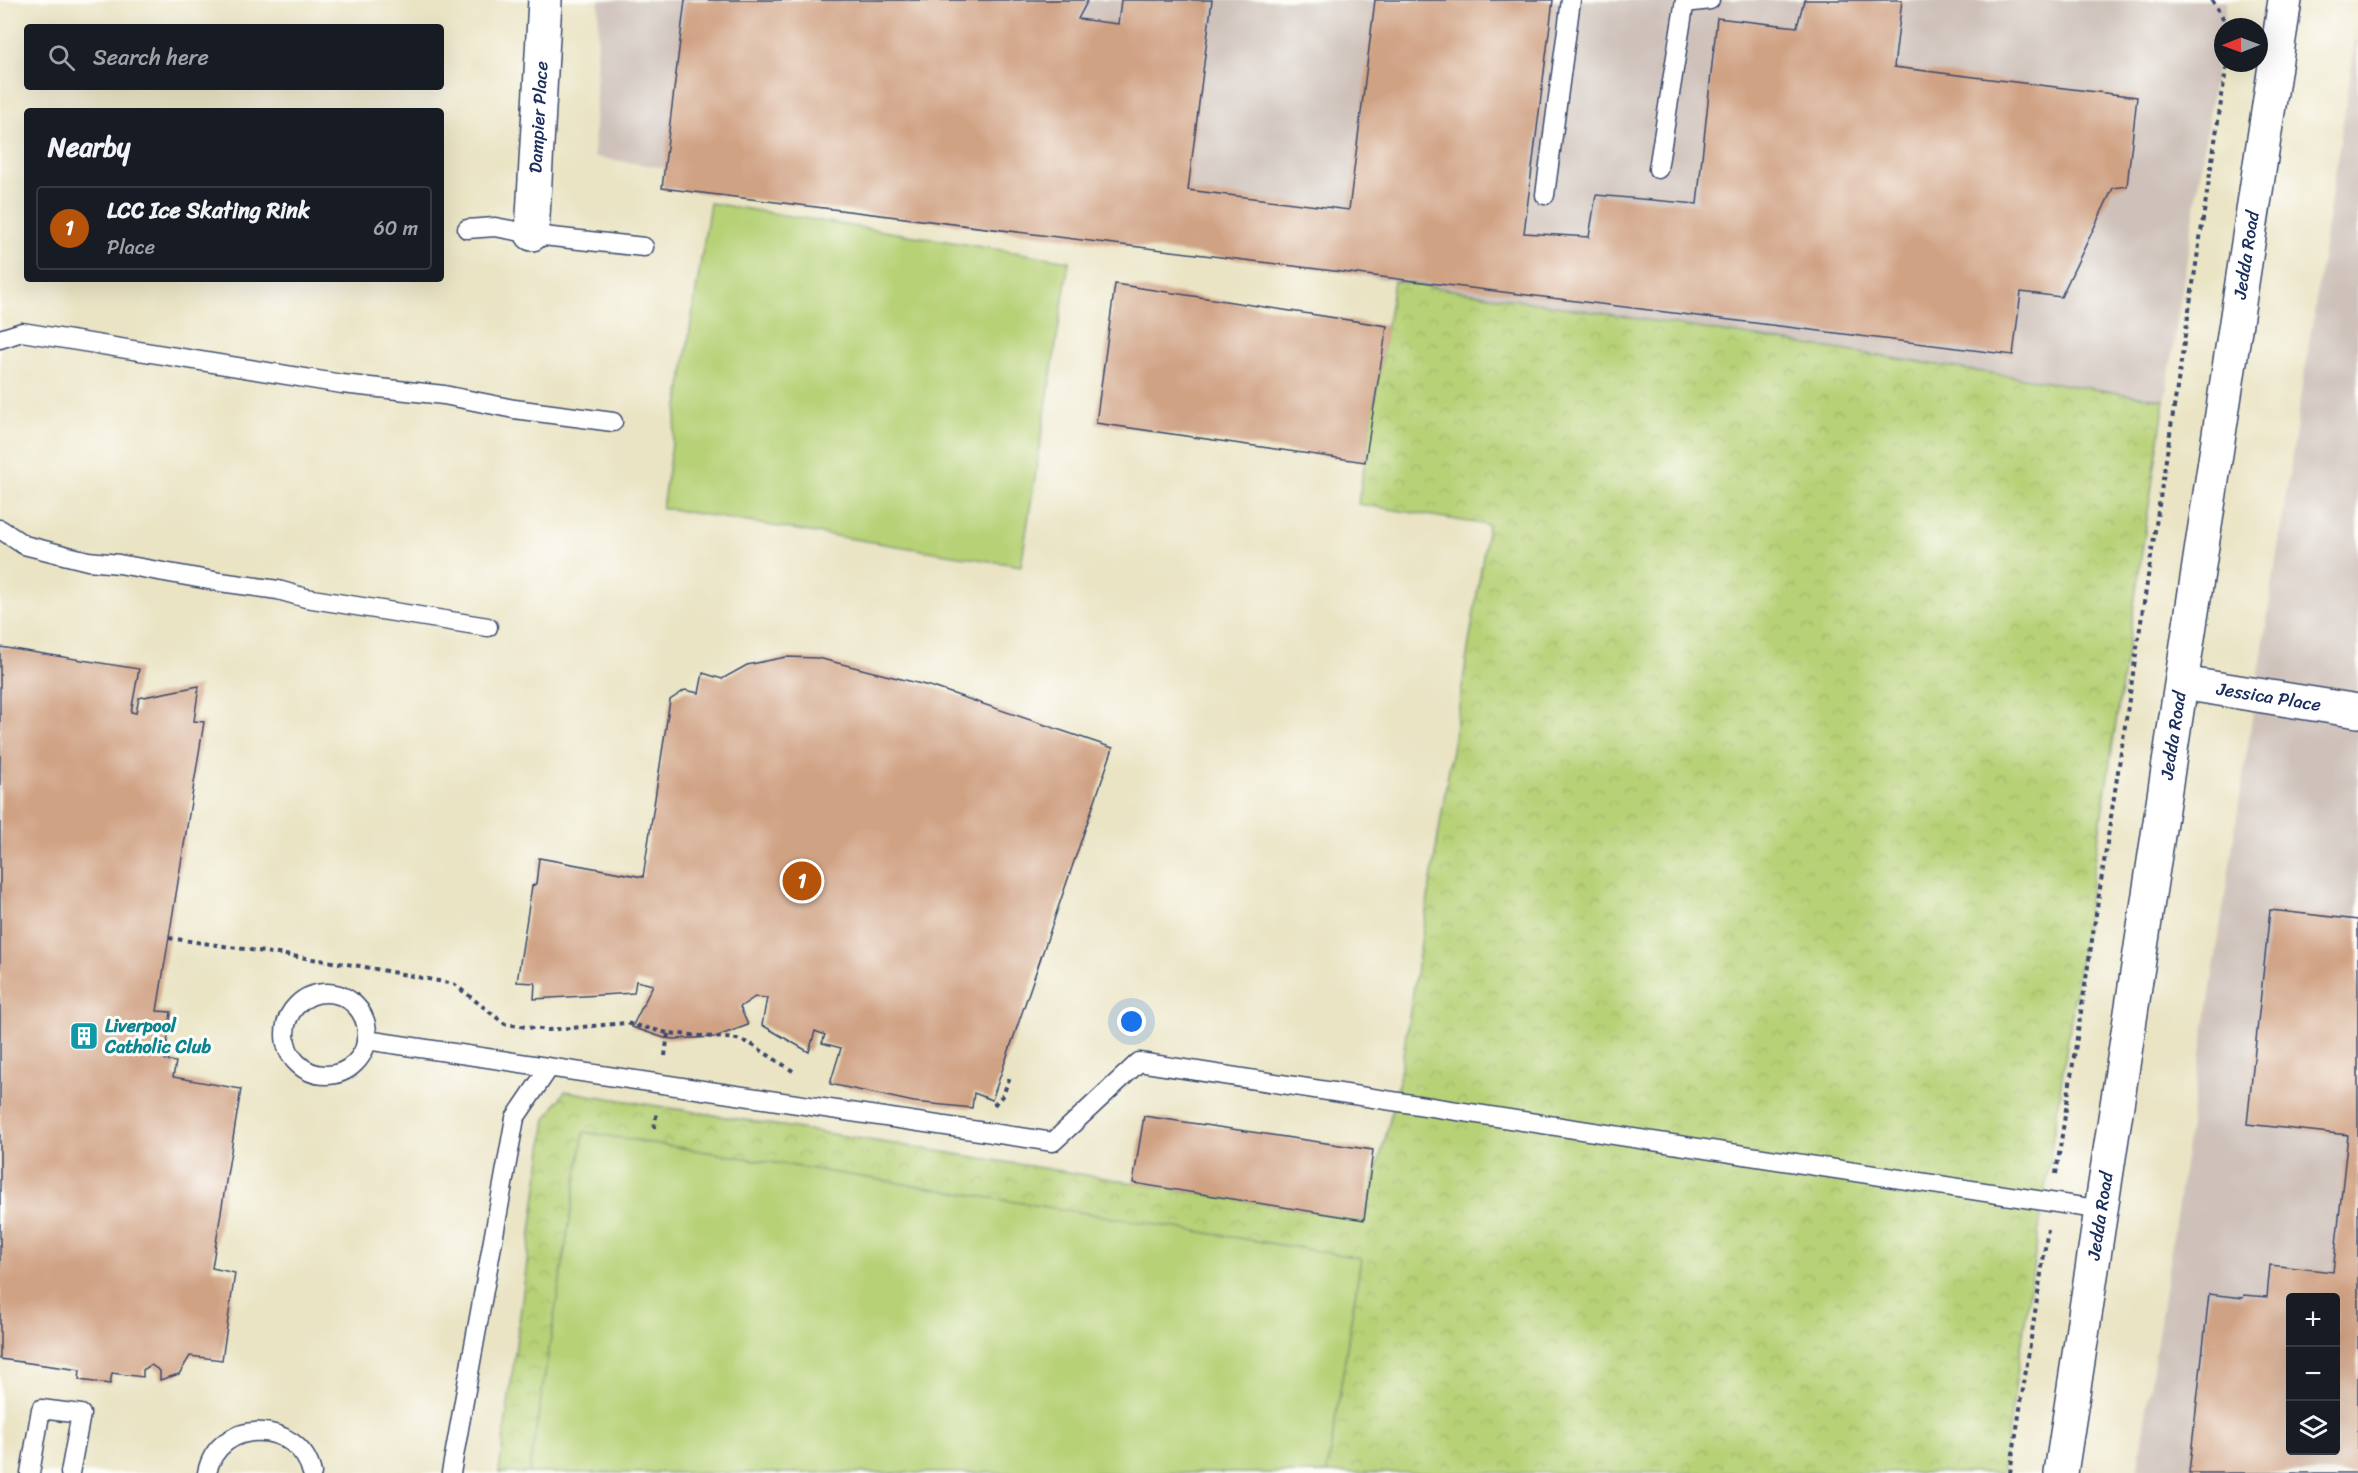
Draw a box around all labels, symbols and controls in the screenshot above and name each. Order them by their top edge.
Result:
north arrow [2214,18,2268,72]
search box [24,24,444,90]
text: Search here [93,38,209,77]
icon: search [45,41,78,74]
street label: Dampier Place [519,60,558,174]
text: Nearby [48,124,130,170]
text: LCC Ice Skating Rink [107,191,310,230]
street label: Jedda Road [2224,207,2269,302]
text: 1 [65,211,74,246]
text: 60 m [373,211,418,246]
text: Place [107,230,155,265]
street label: Jessica Place [2213,673,2323,721]
street label: Jedda Road [2151,688,2196,783]
pin: 1 [782,858,822,904]
your location [1117,1007,1146,1036]
place label: Liverpool Catholic Club [104,1010,211,1063]
building icon: Liverpool Catholic Club [68,1020,100,1052]
street label: Jedda Road [2077,1168,2123,1263]
map controls [2286,1293,2340,1455]
button: + [2286,1293,2340,1347]
button: − [2286,1347,2340,1401]
button: layers [2286,1401,2340,1455]

